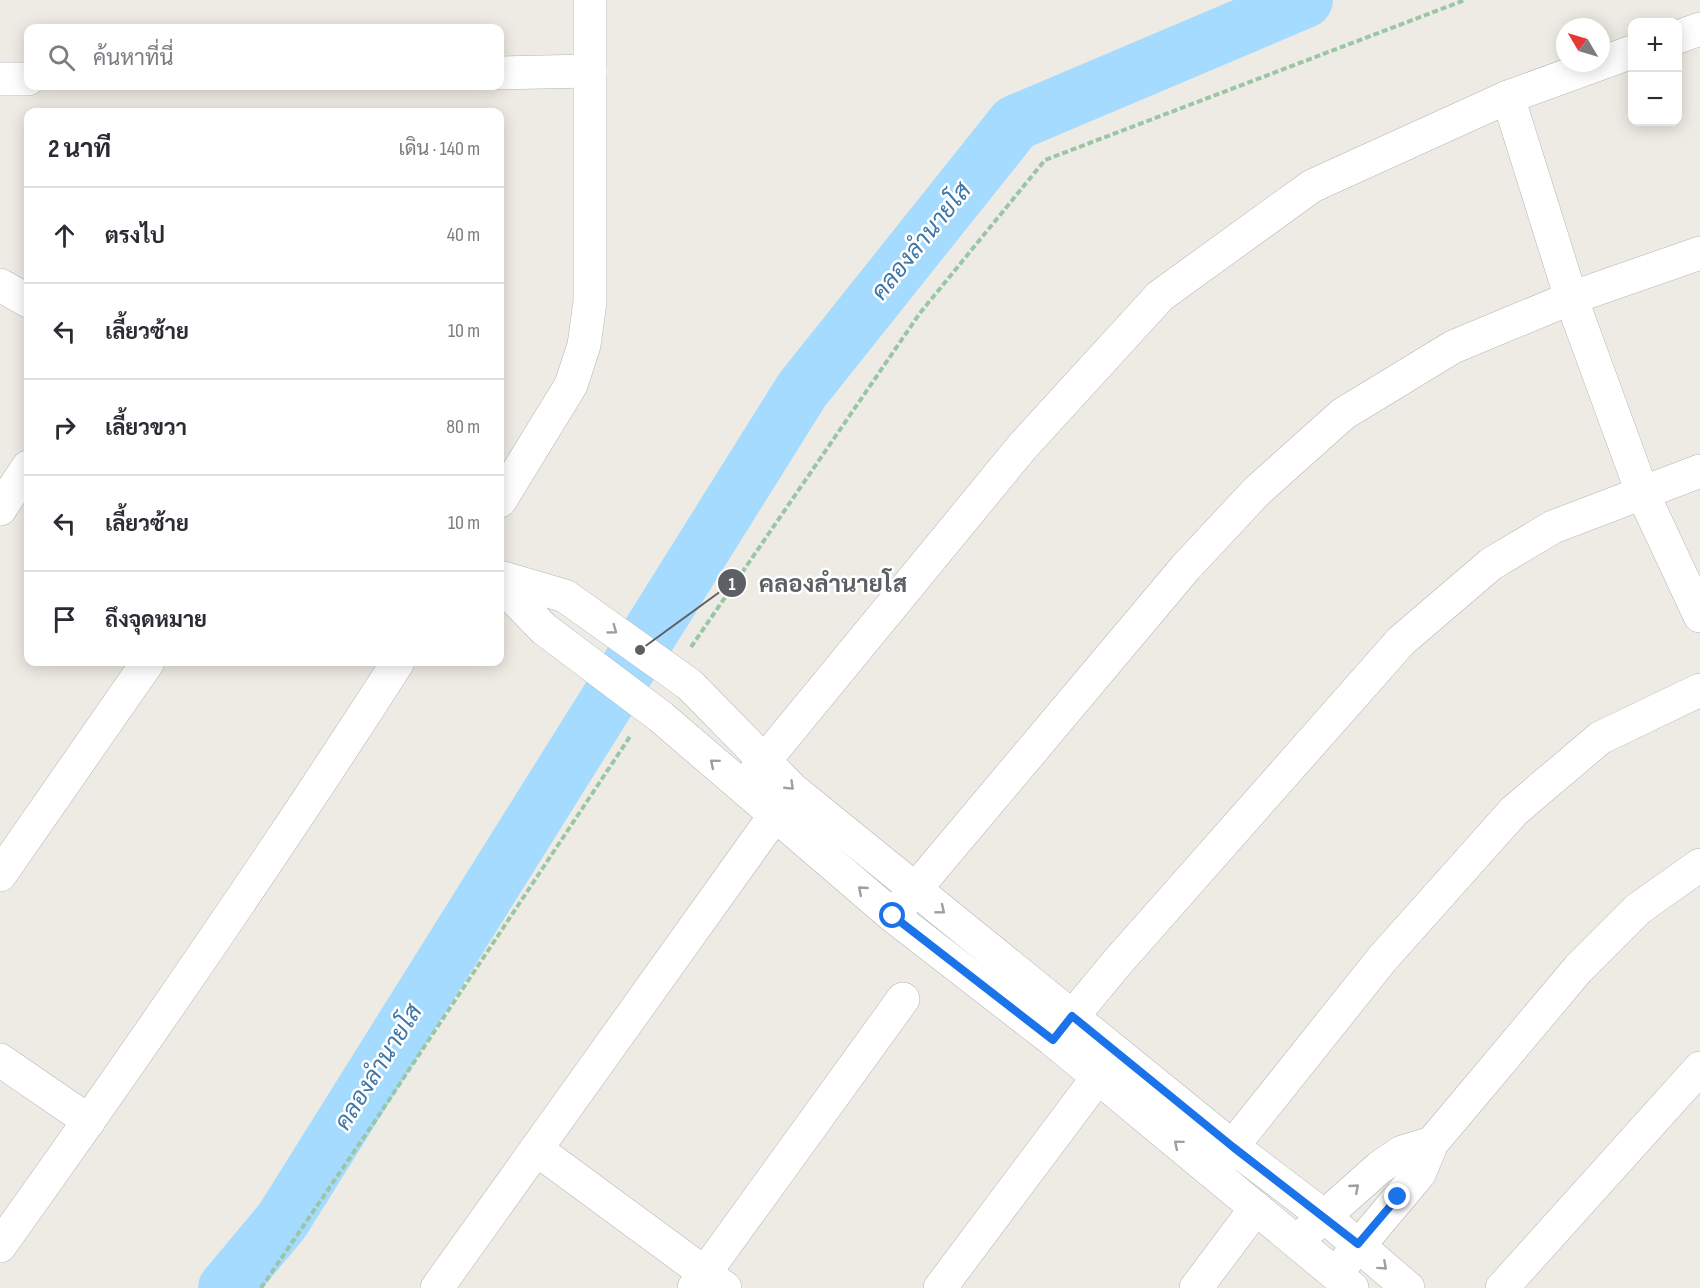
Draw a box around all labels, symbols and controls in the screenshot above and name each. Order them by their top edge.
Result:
north arrow [1556,18,1610,72]
map controls [1628,18,1682,126]
button: + [1628,18,1682,72]
search box [24,24,504,90]
icon: search [45,41,78,74]
text: ค้นหาที่นี่ [93,45,173,72]
button: − [1628,72,1682,126]
text: 2 นาที [48,134,111,165]
text: เดิน · 140 m [399,137,480,161]
water label: คลองลำนายโส [864,175,978,306]
icon: ahead [48,219,81,252]
text: ตรงไป [105,223,165,250]
text: 40 m [447,223,480,247]
icon: left [48,315,81,348]
text: เลี้ยวซ้าย [105,319,189,346]
text: 10 m [448,319,480,343]
icon: right [48,411,81,444]
text: เลี้ยวขวา [105,415,187,442]
text: 80 m [446,415,480,439]
icon: left [48,507,81,540]
text: เลี้ยวซ้าย [105,511,189,538]
text: 10 m [448,511,480,535]
callout: คลองลำนายโส [717,562,920,604]
text: คลองลำนายโส [759,568,907,599]
text: 1 [728,574,736,595]
icon: arrive [48,603,81,636]
text: ถึงจุดหมาย [105,607,207,634]
one-way arrow [606,623,617,634]
one-way arrow [710,759,721,770]
one-way arrow [784,779,794,790]
one-way arrow [858,886,869,897]
route start [879,902,905,928]
one-way arrow [934,902,945,913]
water label: คลองลำนายโส [327,997,429,1135]
one-way arrow [1174,1140,1185,1151]
route end [1384,1183,1410,1209]
one-way arrow [1349,1184,1359,1195]
one-way arrow [1376,1259,1387,1270]

